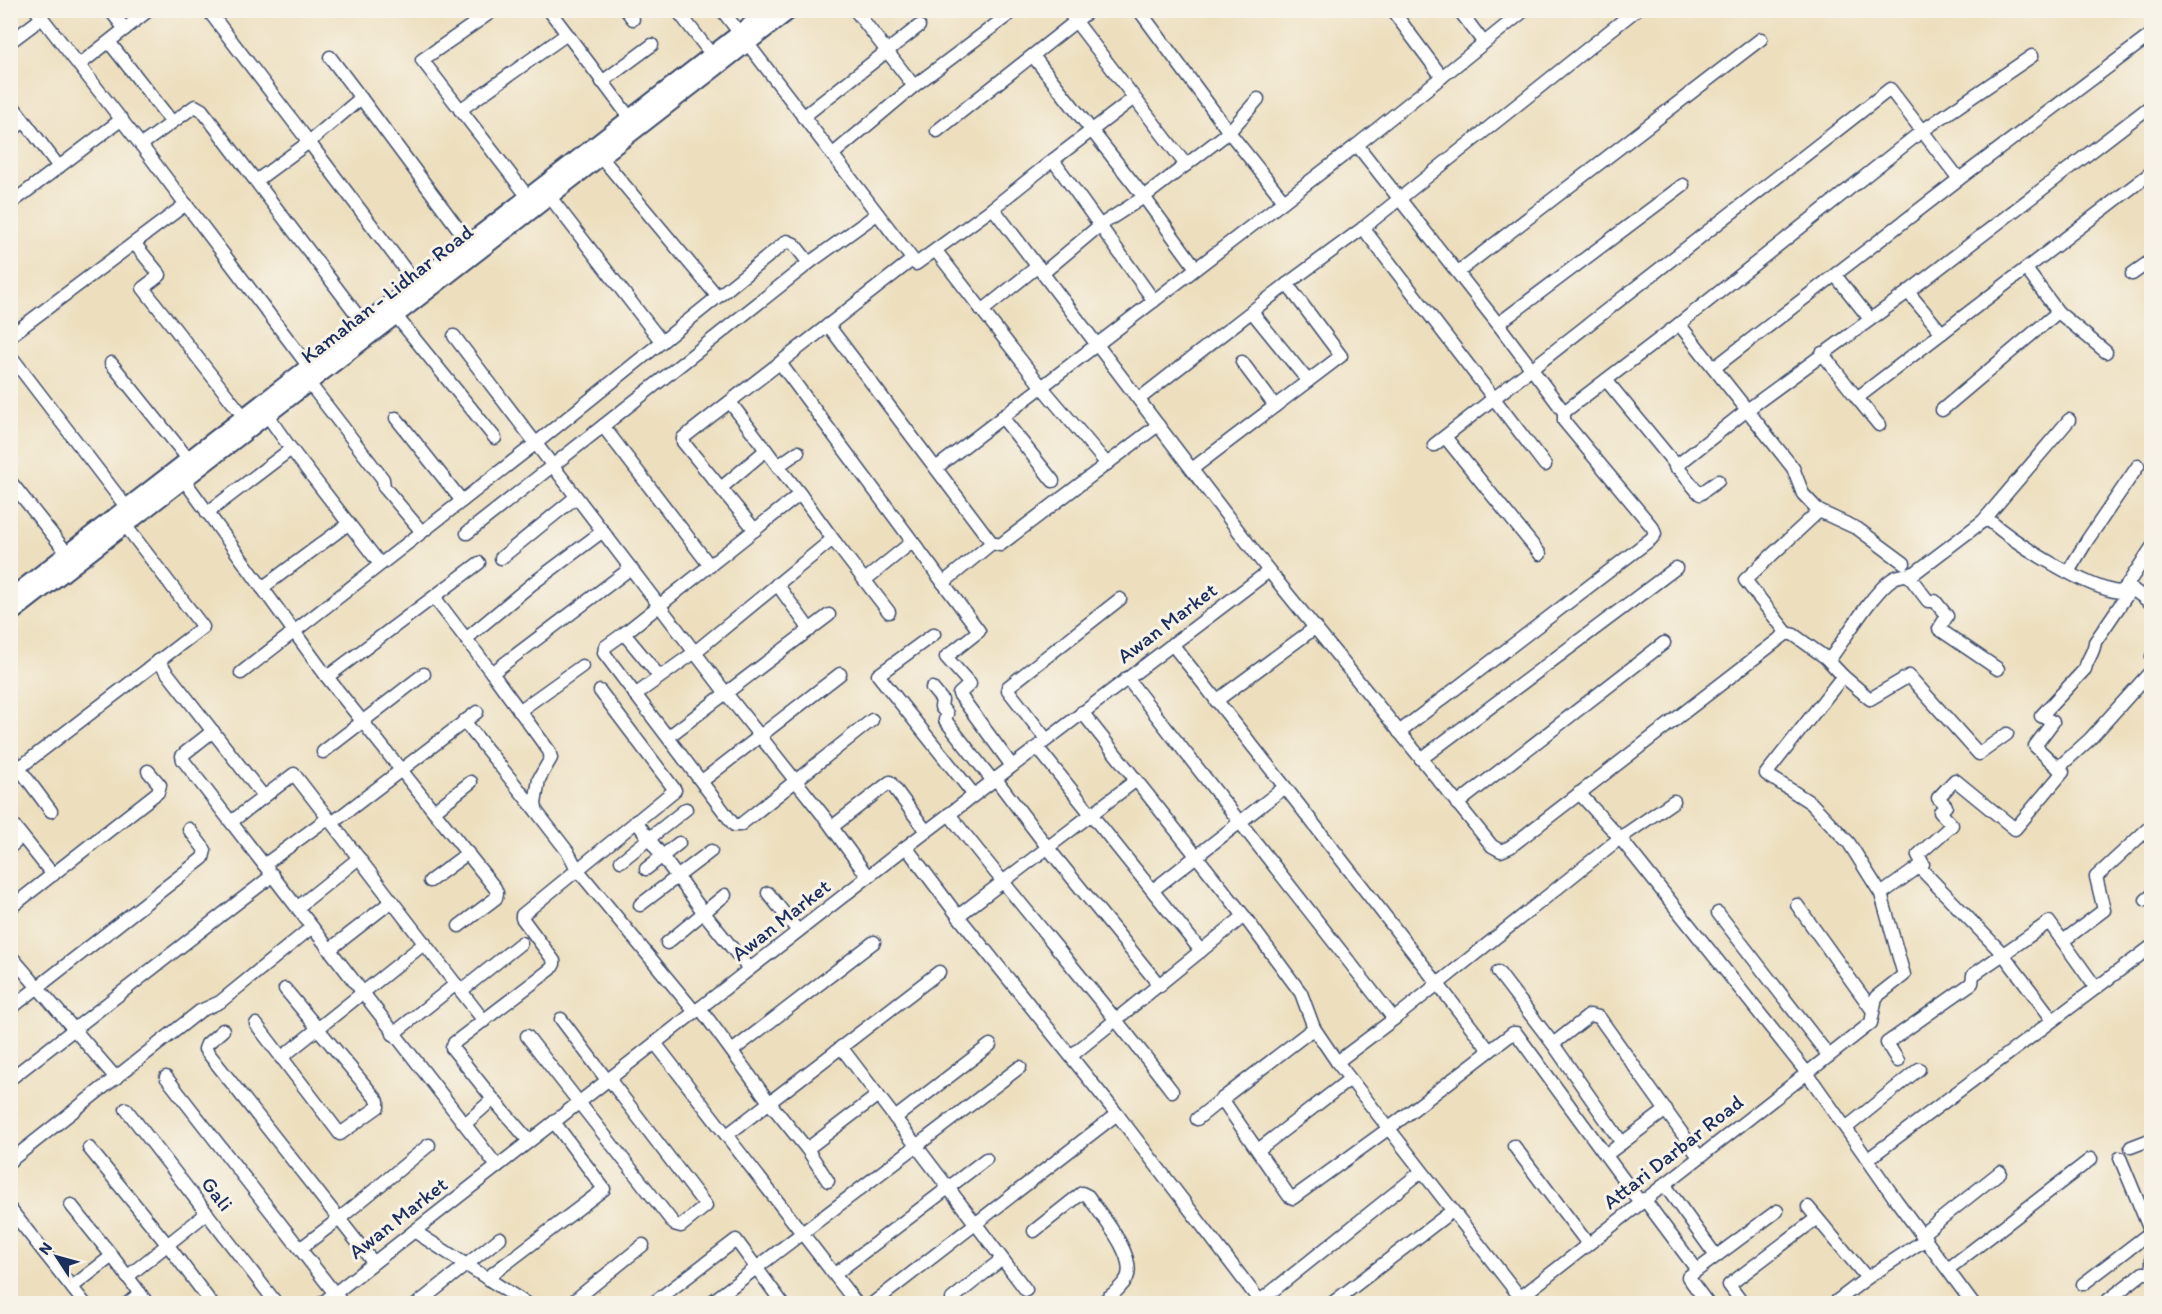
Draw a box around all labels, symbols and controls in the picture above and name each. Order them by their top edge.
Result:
street label: Kamahan - Lidhar Road [296,218,478,369]
street label: Awan Market [1112,577,1222,668]
street label: Awan Market [726,873,835,966]
street label: Attari Darbar Road [1598,1089,1748,1214]
street label: Awan Market [343,1171,452,1264]
street label: Gali [196,1172,239,1216]
north arrow [27,1227,87,1287]
text: N [34,1239,56,1258]

